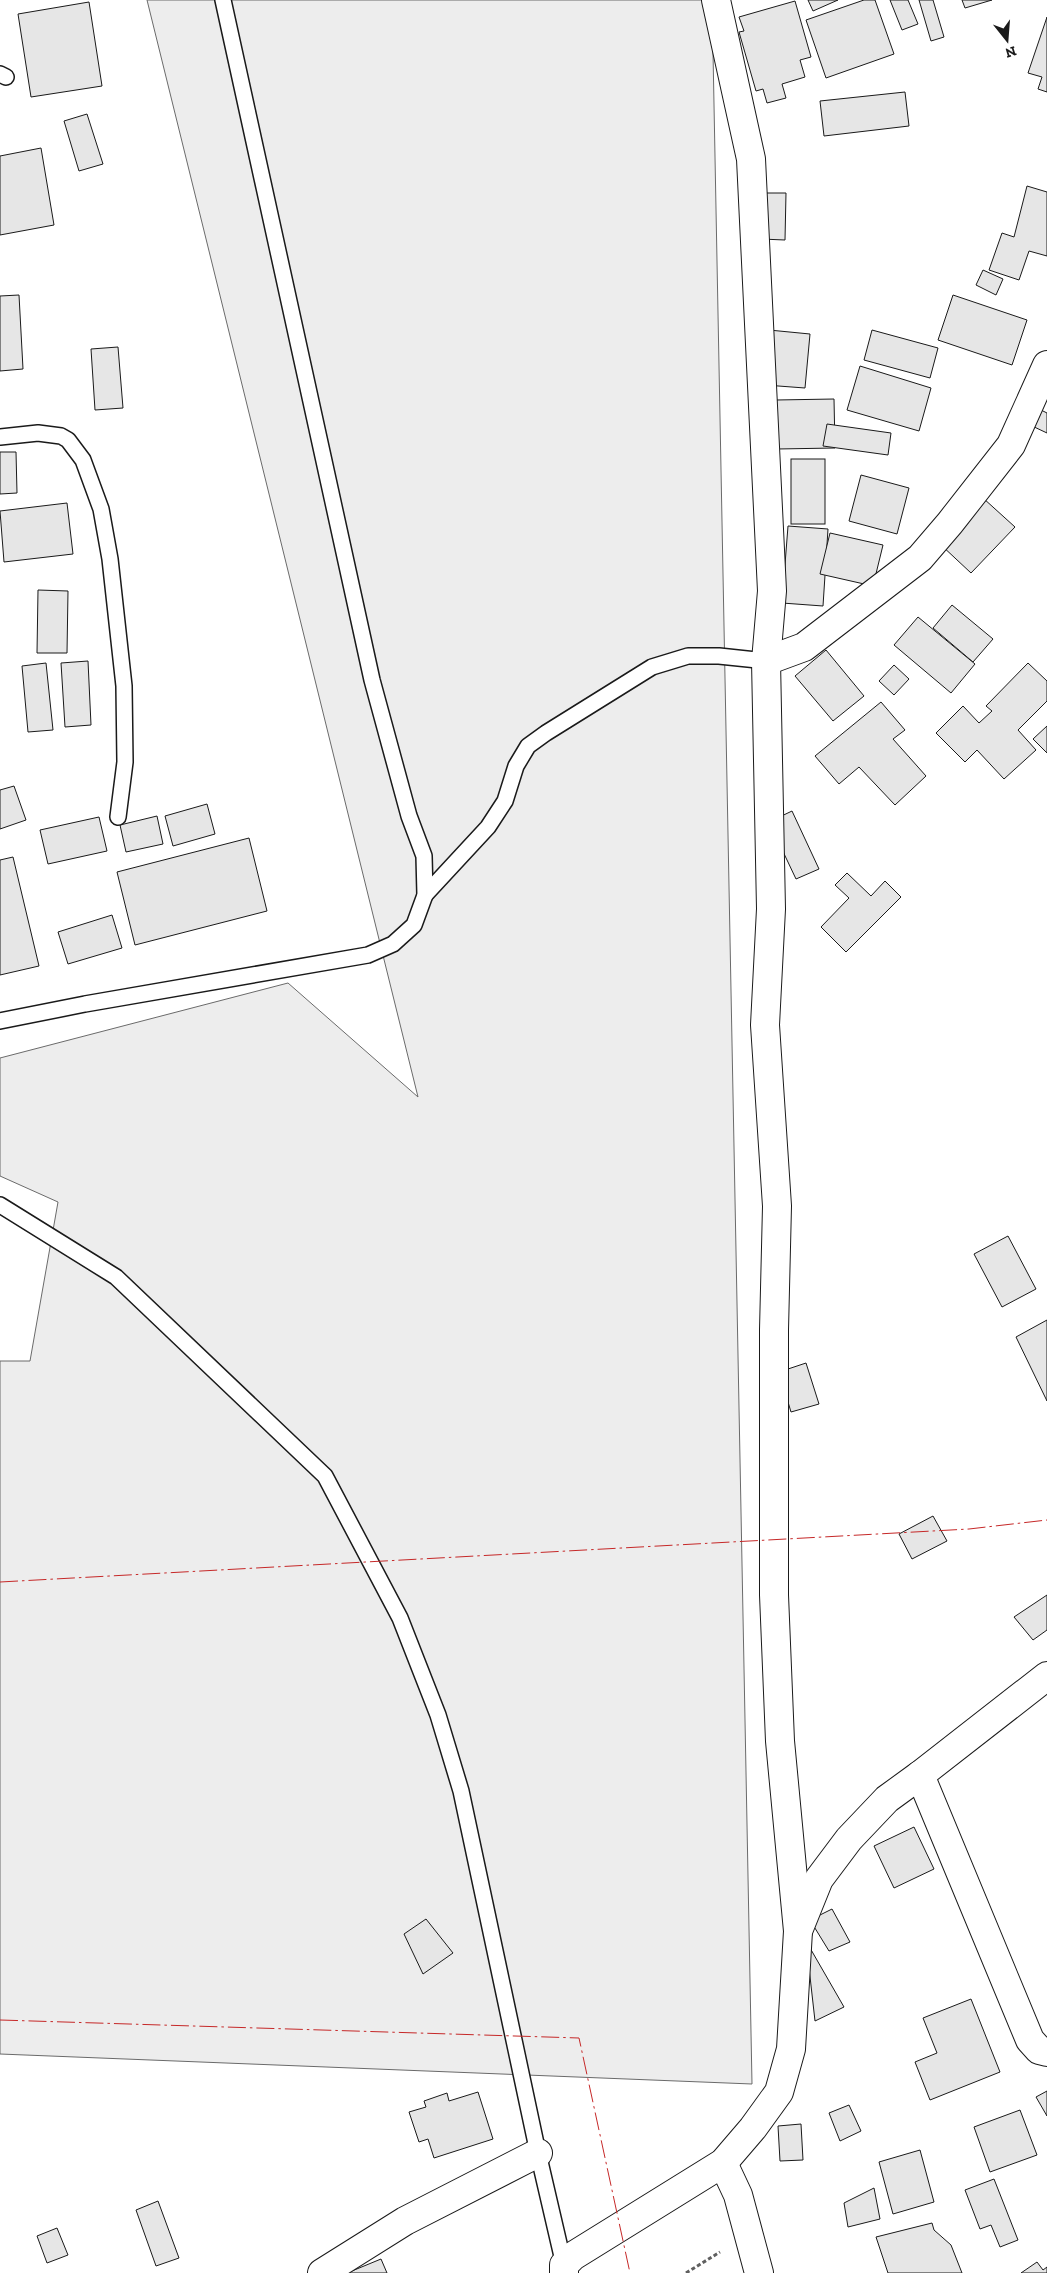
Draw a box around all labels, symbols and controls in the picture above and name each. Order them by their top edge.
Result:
north arrow [982,15,1032,65]
text: N [1003,42,1018,62]

